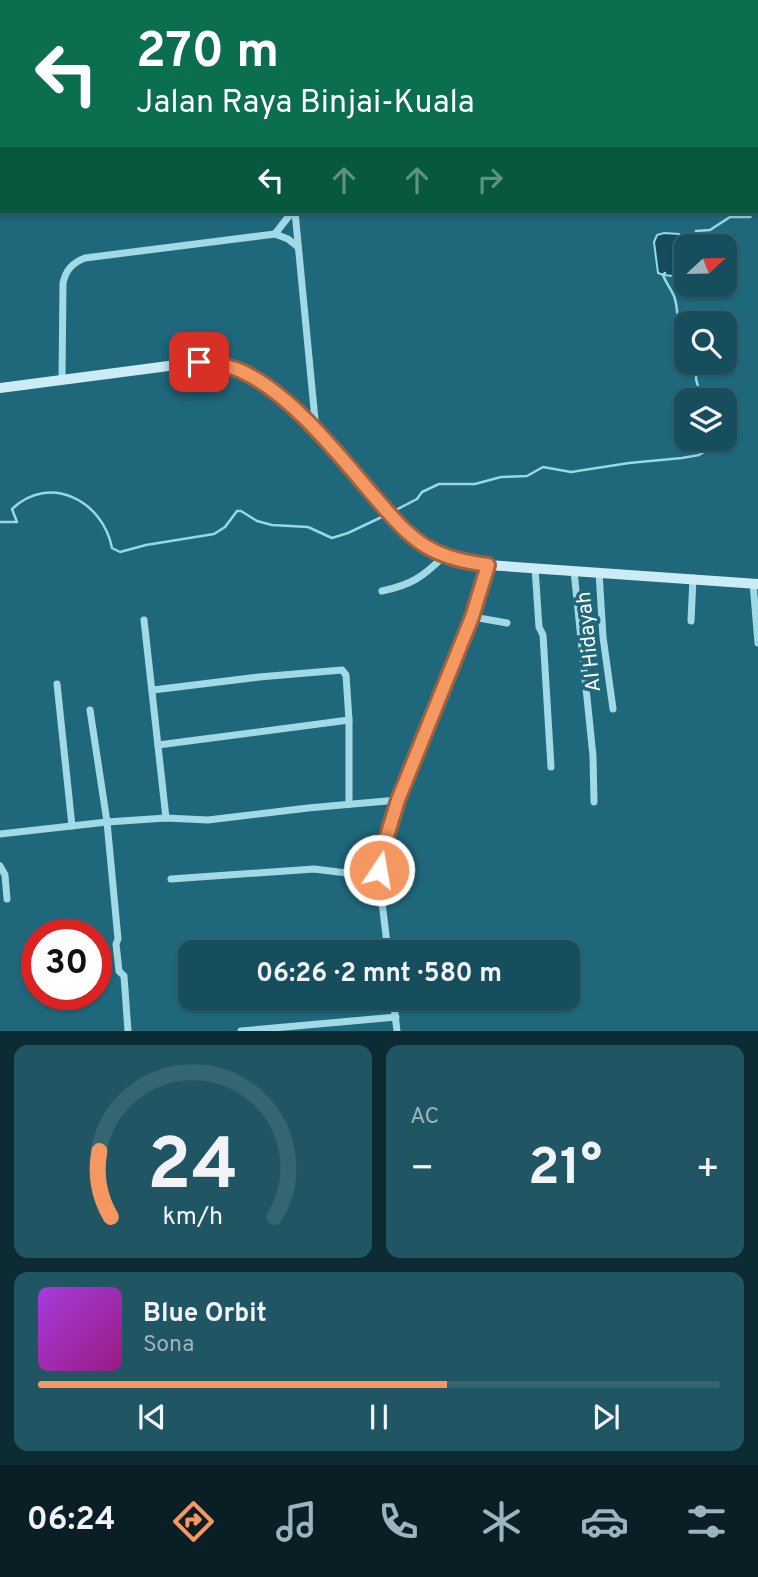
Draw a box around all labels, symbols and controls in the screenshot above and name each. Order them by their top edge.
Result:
text: 270 m [136,23,279,85]
icon: left [21,28,112,119]
text: Jalan Raya Binjai-Kuala [136,84,475,124]
icon: left [252,161,290,199]
icon: ahead [325,161,363,199]
icon: ahead [398,161,436,199]
icon: right [471,161,509,199]
north arrow [674,234,737,298]
map controls [674,234,737,451]
button: search [674,311,737,374]
pin [169,332,229,392]
icon: arrive [180,343,218,381]
button: layers [674,388,737,451]
street label: Al Hidayah [571,590,608,694]
position arrow [342,833,416,907]
speed limit sign: 30 [21,919,112,1010]
text: 06:26 · 2 mnt · 580 m [256,958,502,991]
text: AC [410,1103,439,1132]
text: 24 [147,1124,239,1216]
text: 21° [528,1137,602,1203]
text: − [410,1146,435,1195]
text: + [695,1146,720,1195]
text: km/h [163,1202,223,1234]
text: Blue Orbit [143,1298,267,1331]
text: Sona [143,1331,194,1360]
icon: previous [133,1398,171,1436]
icon: pause [360,1398,398,1436]
icon: next [587,1398,625,1436]
icon: directions [169,1497,218,1546]
icon: music [272,1497,321,1546]
icon: phone [374,1497,423,1546]
icon: climate [477,1497,526,1546]
icon: car [580,1497,629,1546]
icon: filters [682,1497,731,1546]
text: 06:24 [27,1501,115,1541]

